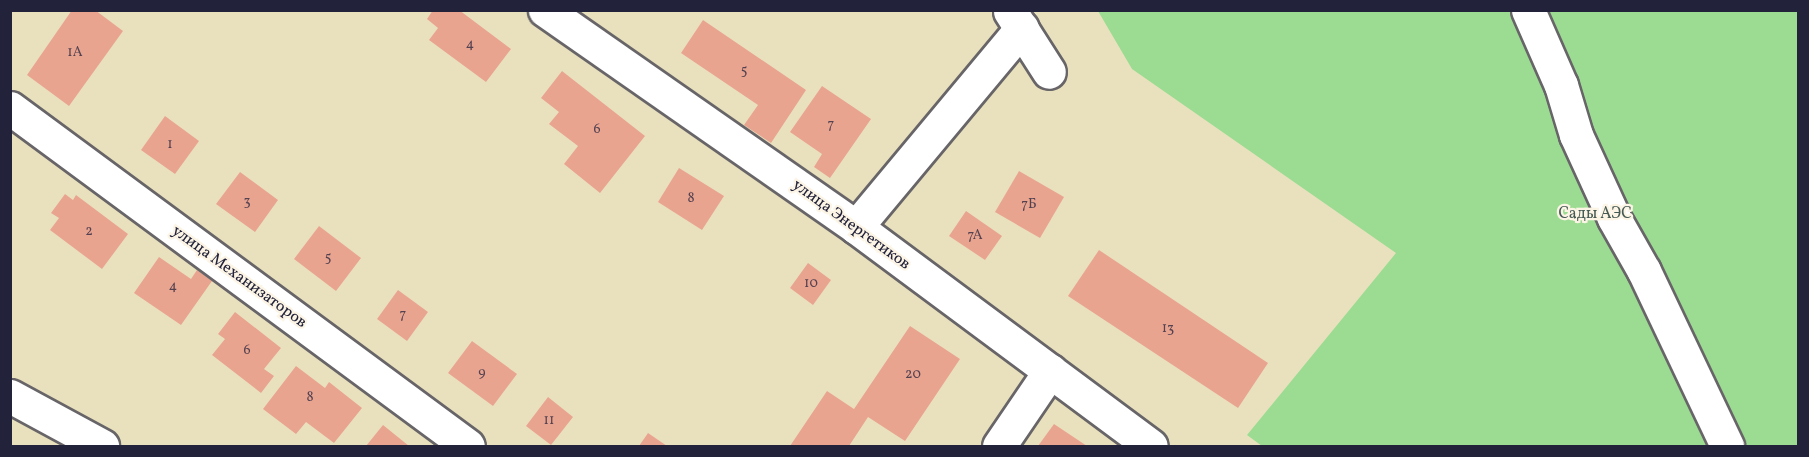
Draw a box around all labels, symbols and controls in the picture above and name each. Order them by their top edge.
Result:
house number: 4 [466,37,474,53]
house number: 1А [67,45,83,61]
house number: 5 [741,63,747,79]
house number: 7 [828,117,834,133]
house number: 6 [593,122,601,138]
house number: 1 [167,137,173,153]
street label: улица Энергетиков [788,176,914,274]
house number: 8 [687,191,695,207]
house number: 3 [243,194,251,210]
house number: 7Б [1021,197,1037,213]
park label: Сады АЭС [1558,204,1632,224]
street label: улица Механизаторов [168,222,310,332]
house number: 2 [85,224,93,240]
house number: 7А [967,228,983,244]
house number: 5 [325,250,331,266]
house number: 10 [804,276,818,292]
house number: 4 [169,279,177,295]
house number: 7 [400,307,406,323]
house number: 13 [1162,321,1174,337]
house number: 6 [243,343,251,359]
house number: 9 [478,365,486,381]
house number: 20 [905,367,921,383]
house number: 8 [306,390,314,406]
house number: 11 [544,413,554,429]

